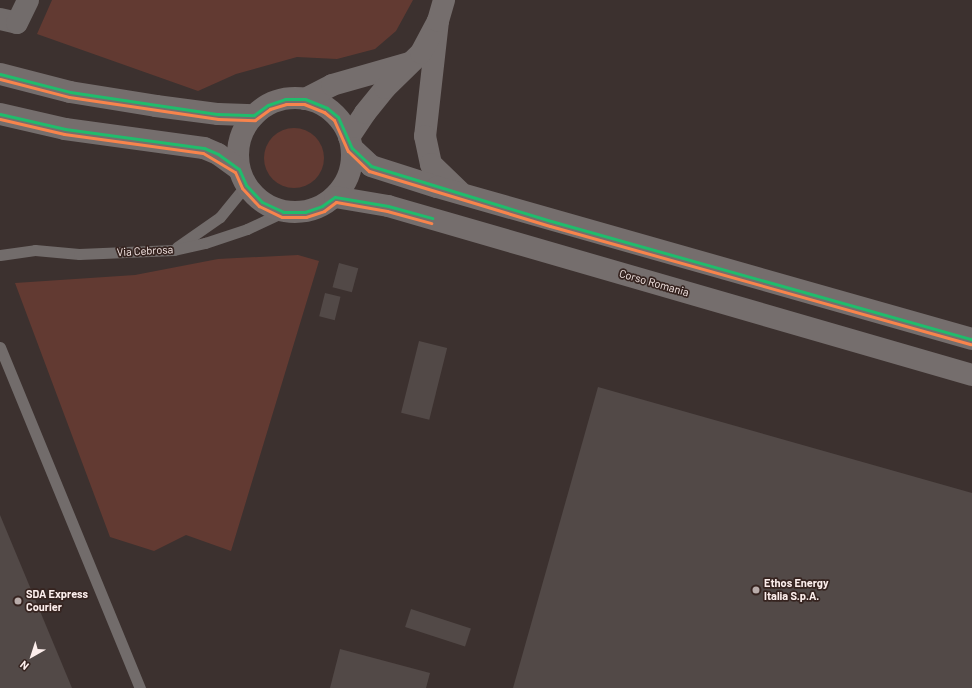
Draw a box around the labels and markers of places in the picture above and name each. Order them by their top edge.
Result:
place label: Ethos Energy Italia S.p.A. [764,577,828,603]
marker: Ethos Energy Italia S.p.A. [751,585,761,595]
place label: SDA Express Courier [26,588,88,614]
marker: SDA Express Courier [13,596,23,606]

